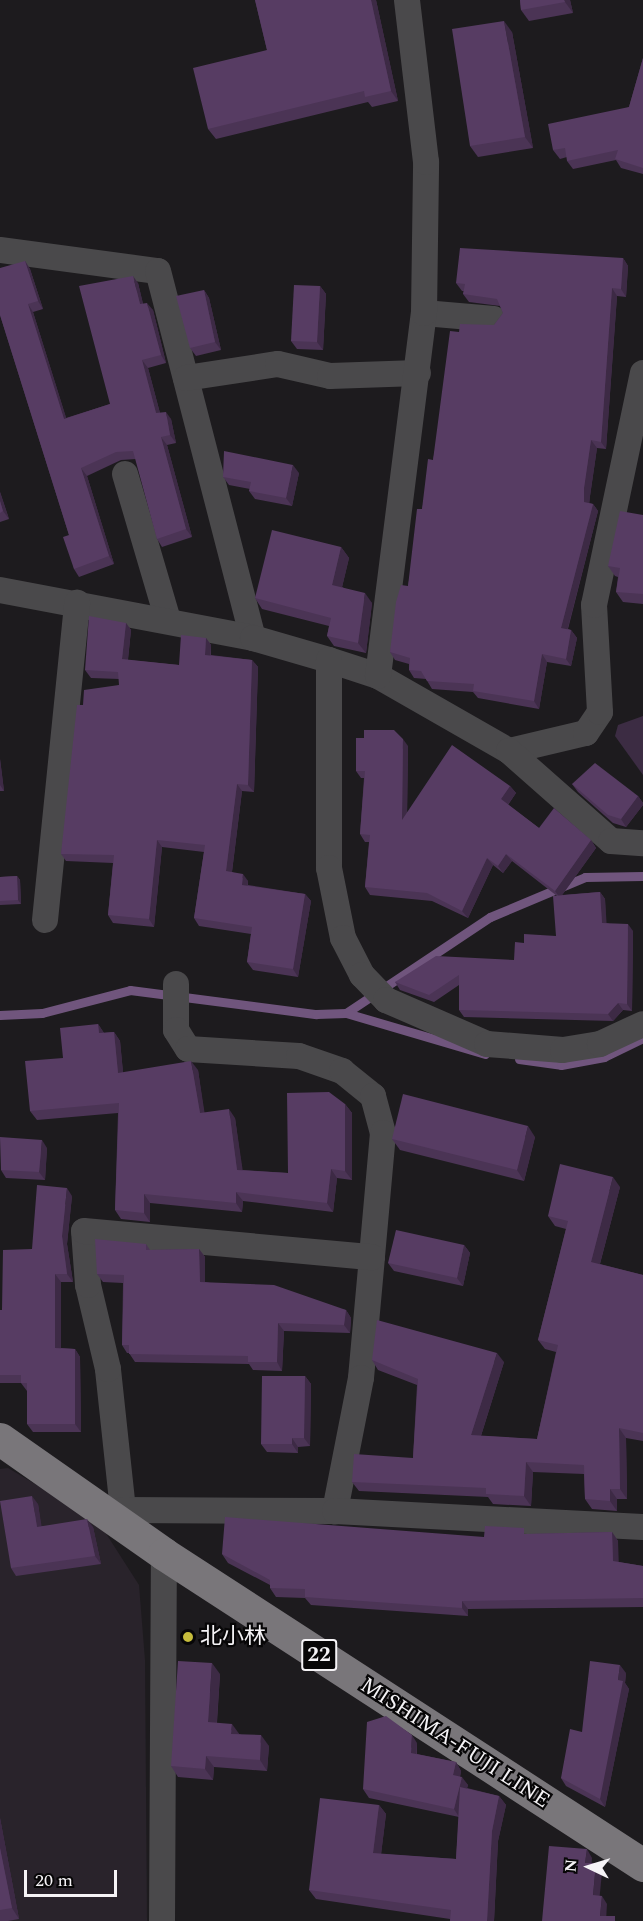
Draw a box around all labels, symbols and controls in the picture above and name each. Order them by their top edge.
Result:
place label: 北小林 [200,1624,266,1650]
marker: 北小林 [181,1630,195,1644]
road number: 22 [301,1637,337,1673]
street label: MISHIMA-FUJI LINE [355,1672,555,1814]
north arrow [559,1837,619,1897]
scale bar [27,1858,120,1896]
text: N [559,1858,583,1873]
text: 20 m [35,1867,73,1894]

